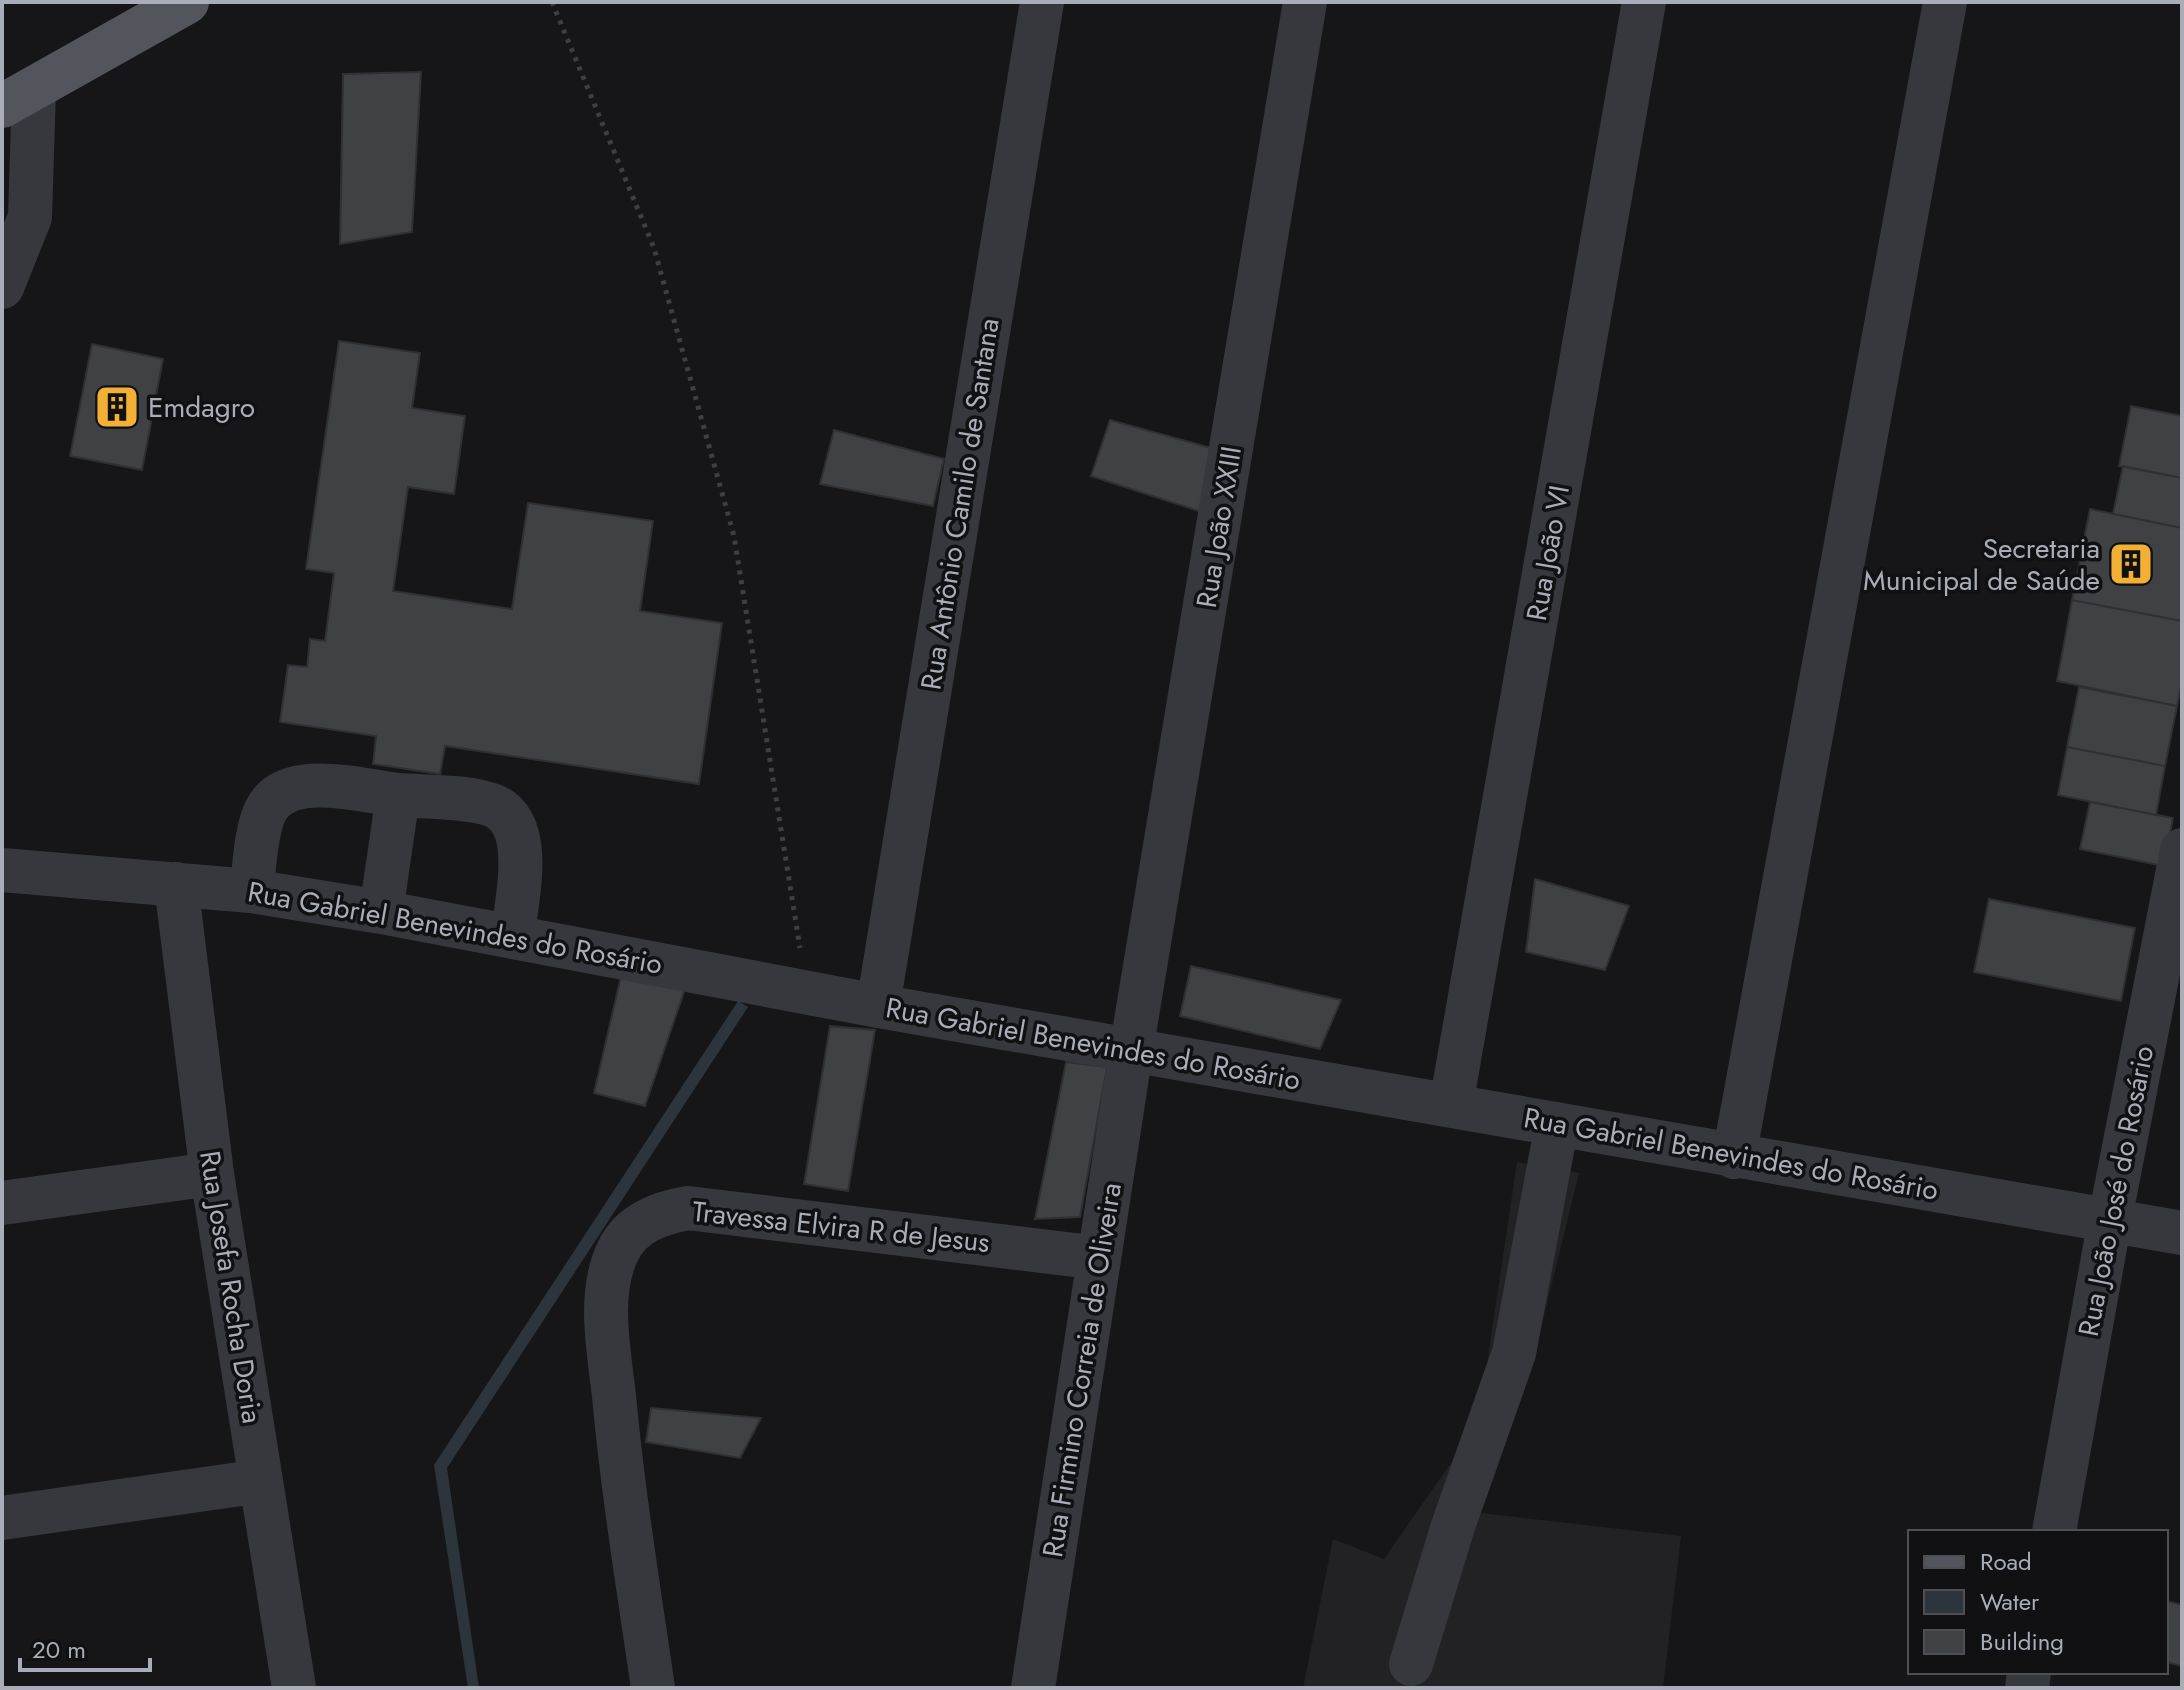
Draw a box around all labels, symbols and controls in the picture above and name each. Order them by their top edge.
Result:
street label: Rua Antônio Camilo de Santana [910,315,1010,693]
building icon: Emdagro [93,383,141,431]
place label: Emdagro [148,387,255,428]
street label: Rua João XXIII [1186,443,1252,611]
street label: Rua João VI [1516,482,1580,624]
place label: Secretaria Municipal de Saúde [1863,528,2100,601]
building icon: Secretaria Municipal de Saúde [2107,540,2155,588]
street label: Rua Gabriel Benevindes do Rosário [244,871,666,985]
street label: Rua Gabriel Benevindes do Rosário [882,987,1304,1101]
street label: Rua João José do Rosário [2068,1042,2164,1340]
street label: Rua Gabriel Benevindes do Rosário [1520,1097,1942,1211]
street label: Rua Josefa Rocha Doria [189,1148,273,1426]
street label: Rua Firmino Correia de Oliveira [1032,1180,1132,1560]
street label: Travessa Elvira R de Jesus [690,1191,992,1263]
legend [1908,1530,2168,1674]
text: Road [1980,1544,2032,1579]
text: Water [1980,1584,2040,1619]
scale bar [20,1622,150,1672]
text: Building [1980,1624,2064,1659]
text: 20 m [32,1632,86,1667]

